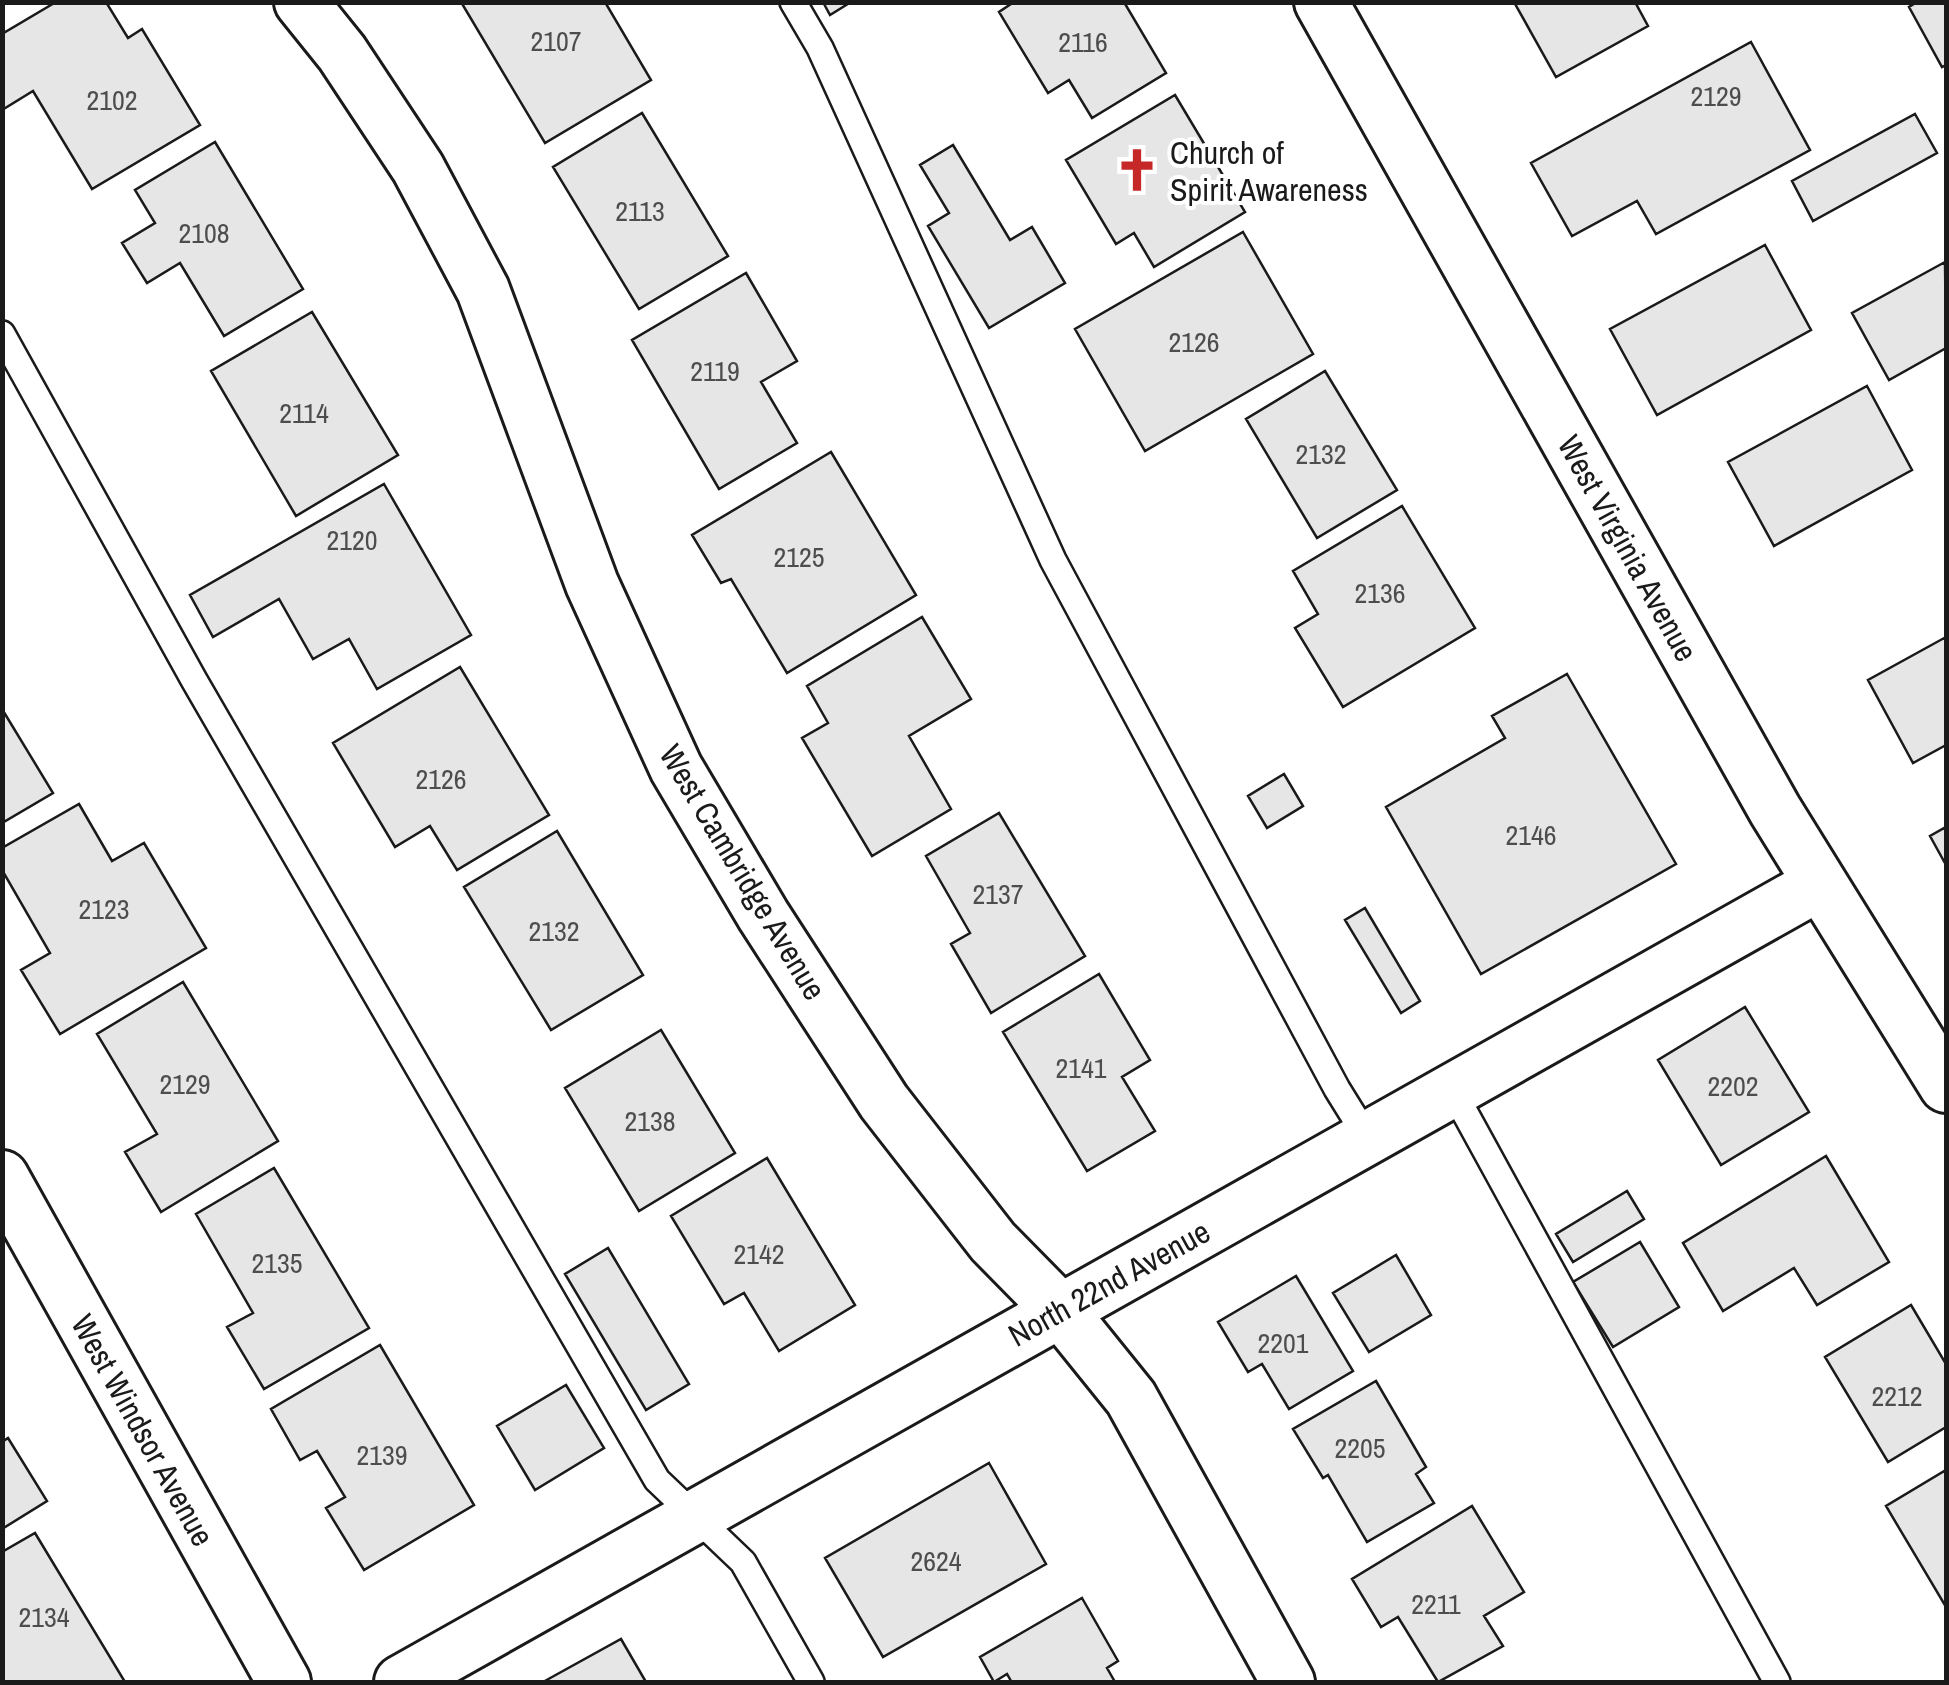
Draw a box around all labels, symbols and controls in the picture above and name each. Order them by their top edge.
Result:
house number: 2107 [530,22,582,60]
house number: 2116 [1058,23,1108,61]
house number: 2129 [1690,77,1742,115]
house number: 2102 [86,81,138,119]
place label: Church of Spirit Awareness [1170,131,1368,211]
church icon: Church of Spirit Awareness [1113,146,1161,194]
house number: 2113 [615,192,665,230]
house number: 2108 [178,214,230,252]
house number: 2126 [1168,323,1220,361]
house number: 2119 [690,352,740,390]
house number: 2114 [279,394,329,432]
street label: West Virginia Avenue [1548,427,1708,669]
house number: 2132 [1295,435,1347,473]
house number: 2120 [326,521,378,559]
house number: 2125 [773,538,825,576]
house number: 2136 [1354,574,1406,612]
street label: West Cambridge Avenue [650,736,836,1008]
house number: 2126 [415,760,467,798]
house number: 2146 [1505,816,1557,854]
house number: 2137 [972,875,1024,913]
house number: 2123 [78,890,130,928]
house number: 2132 [528,912,580,950]
house number: 2141 [1055,1049,1107,1087]
house number: 2129 [159,1065,211,1103]
house number: 2202 [1707,1067,1759,1105]
house number: 2138 [624,1102,676,1140]
street label: North 22nd Avenue [1001,1210,1217,1356]
house number: 2142 [733,1235,785,1273]
house number: 2135 [251,1244,303,1282]
street label: West Windsor Avenue [61,1306,225,1554]
house number: 2201 [1257,1324,1309,1362]
house number: 2212 [1871,1377,1923,1415]
house number: 2205 [1334,1429,1386,1467]
house number: 2139 [356,1436,408,1474]
house number: 2624 [910,1542,962,1580]
house number: 2211 [1411,1585,1461,1623]
house number: 2134 [18,1598,70,1636]

